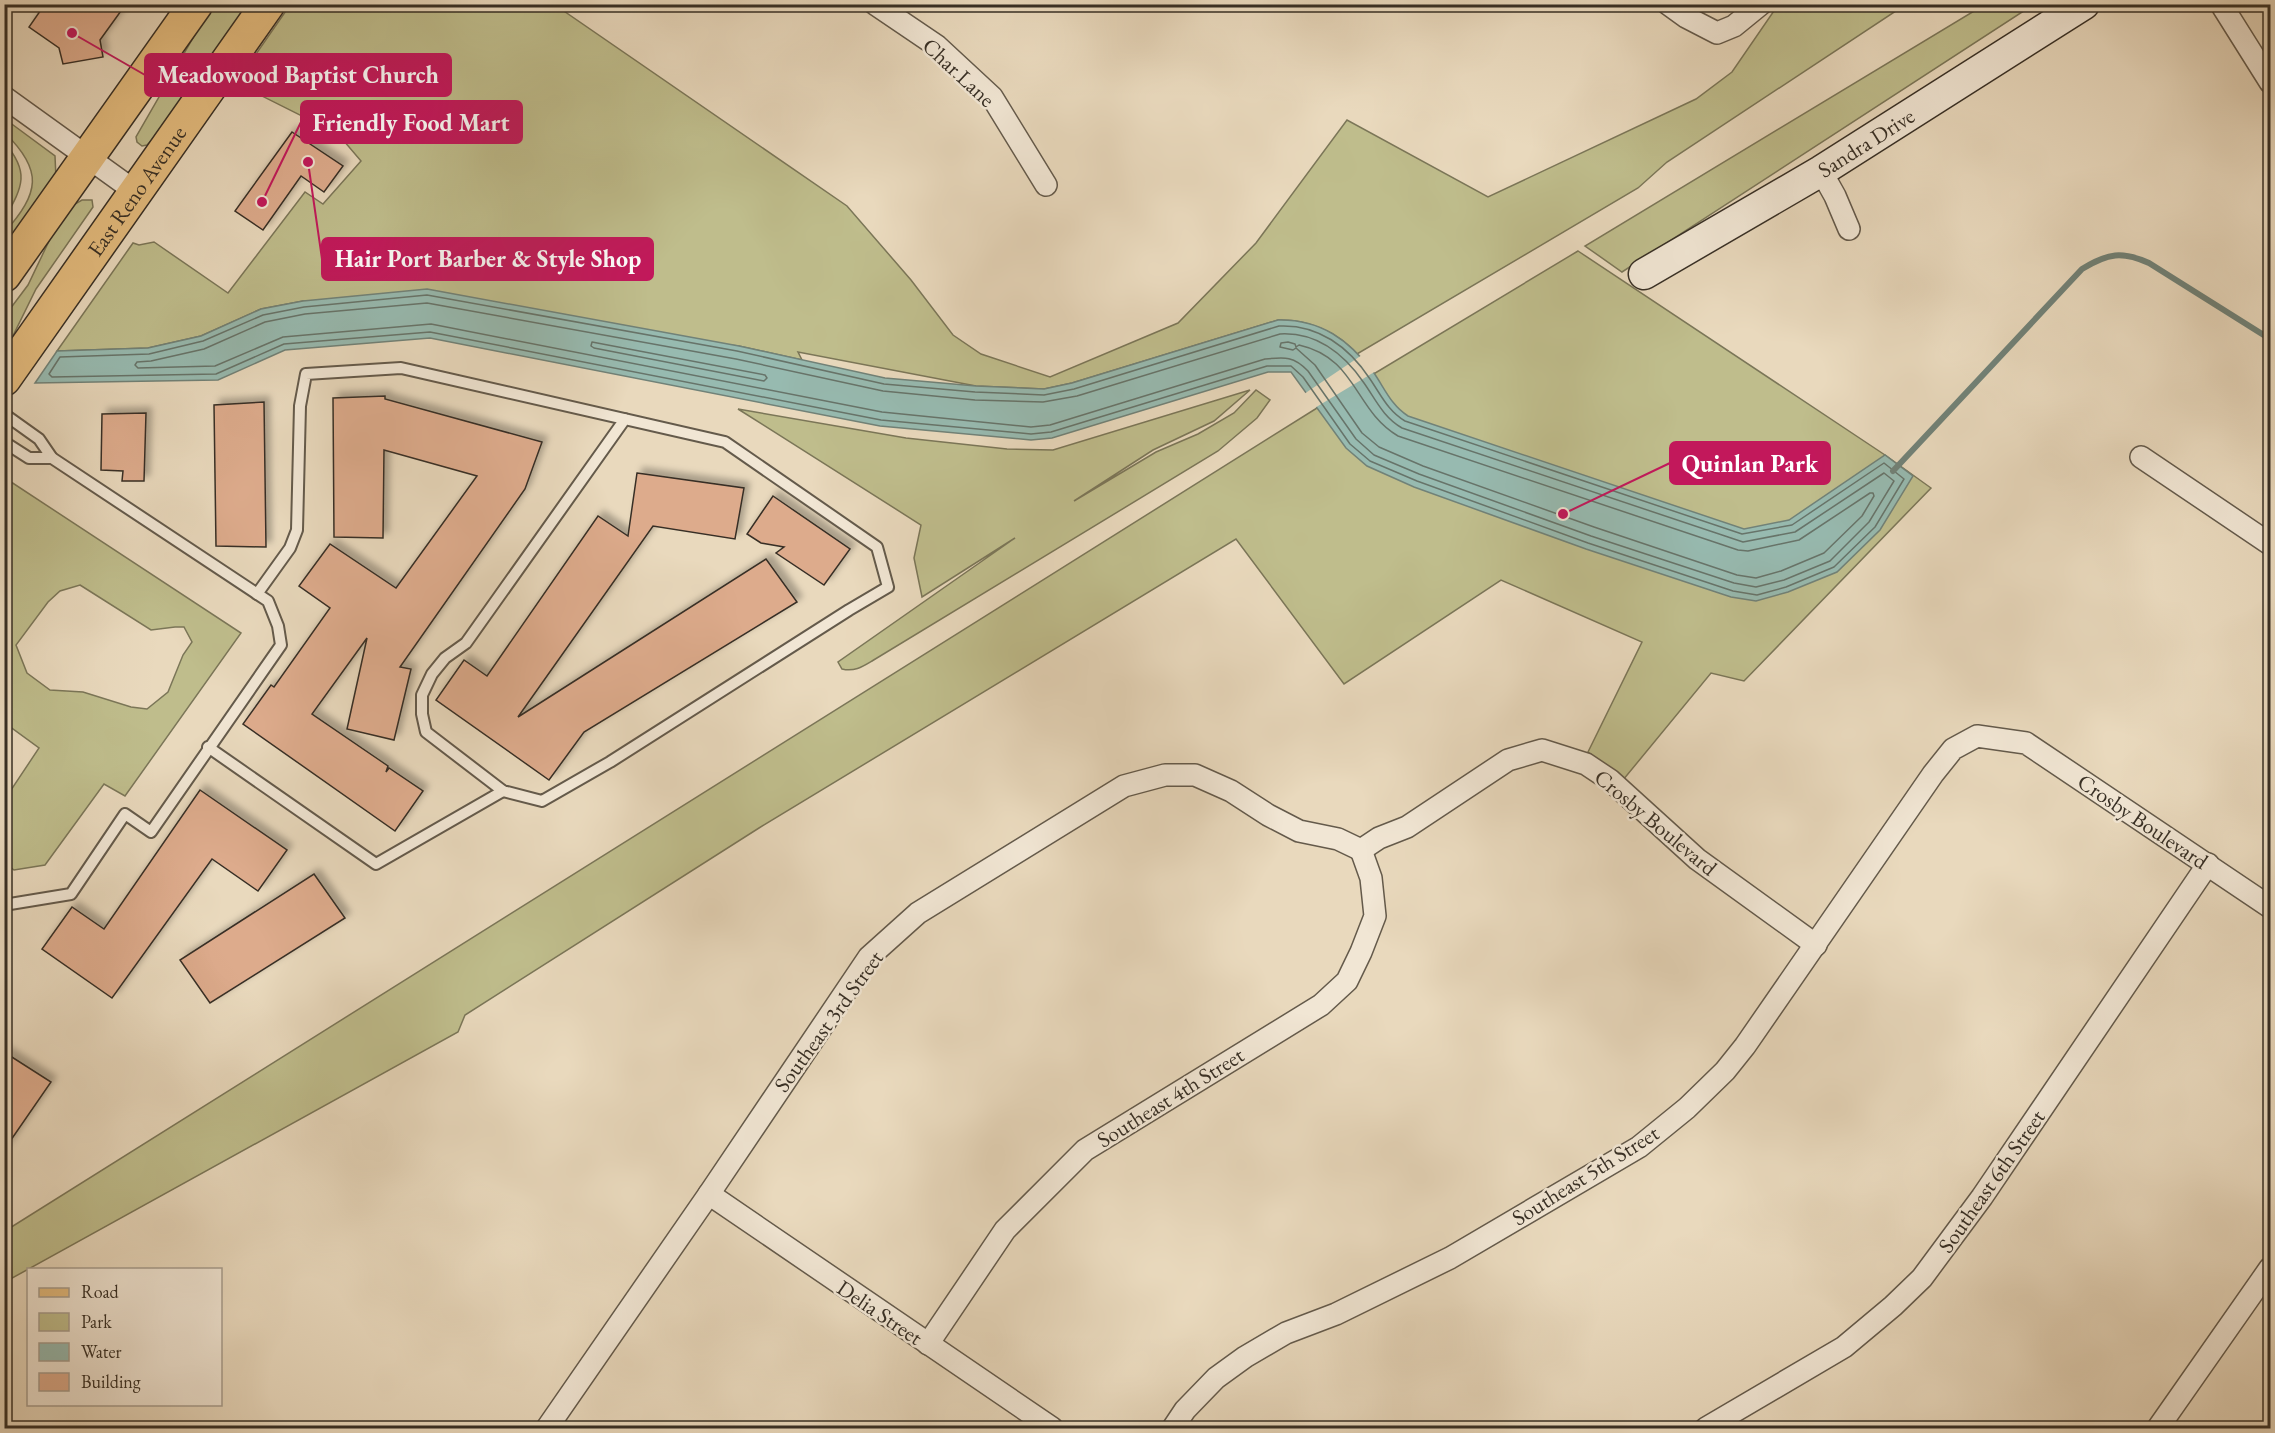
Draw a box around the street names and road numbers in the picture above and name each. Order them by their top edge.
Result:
street label: Char Lane [916,31,1002,114]
street label: Sandra Drive [1812,101,1920,184]
street label: East Reno Avenue [81,120,193,262]
street label: Crosby Boulevard [1588,763,1724,883]
street label: Crosby Boulevard [2072,767,2214,876]
street label: Southeast 3rd Street [767,945,890,1098]
street label: Southeast 4th Street [1091,1040,1249,1154]
street label: Southeast 6th Street [1931,1104,2052,1259]
street label: Southeast 5th Street [1506,1118,1664,1232]
street label: Delia Street [831,1273,928,1352]

